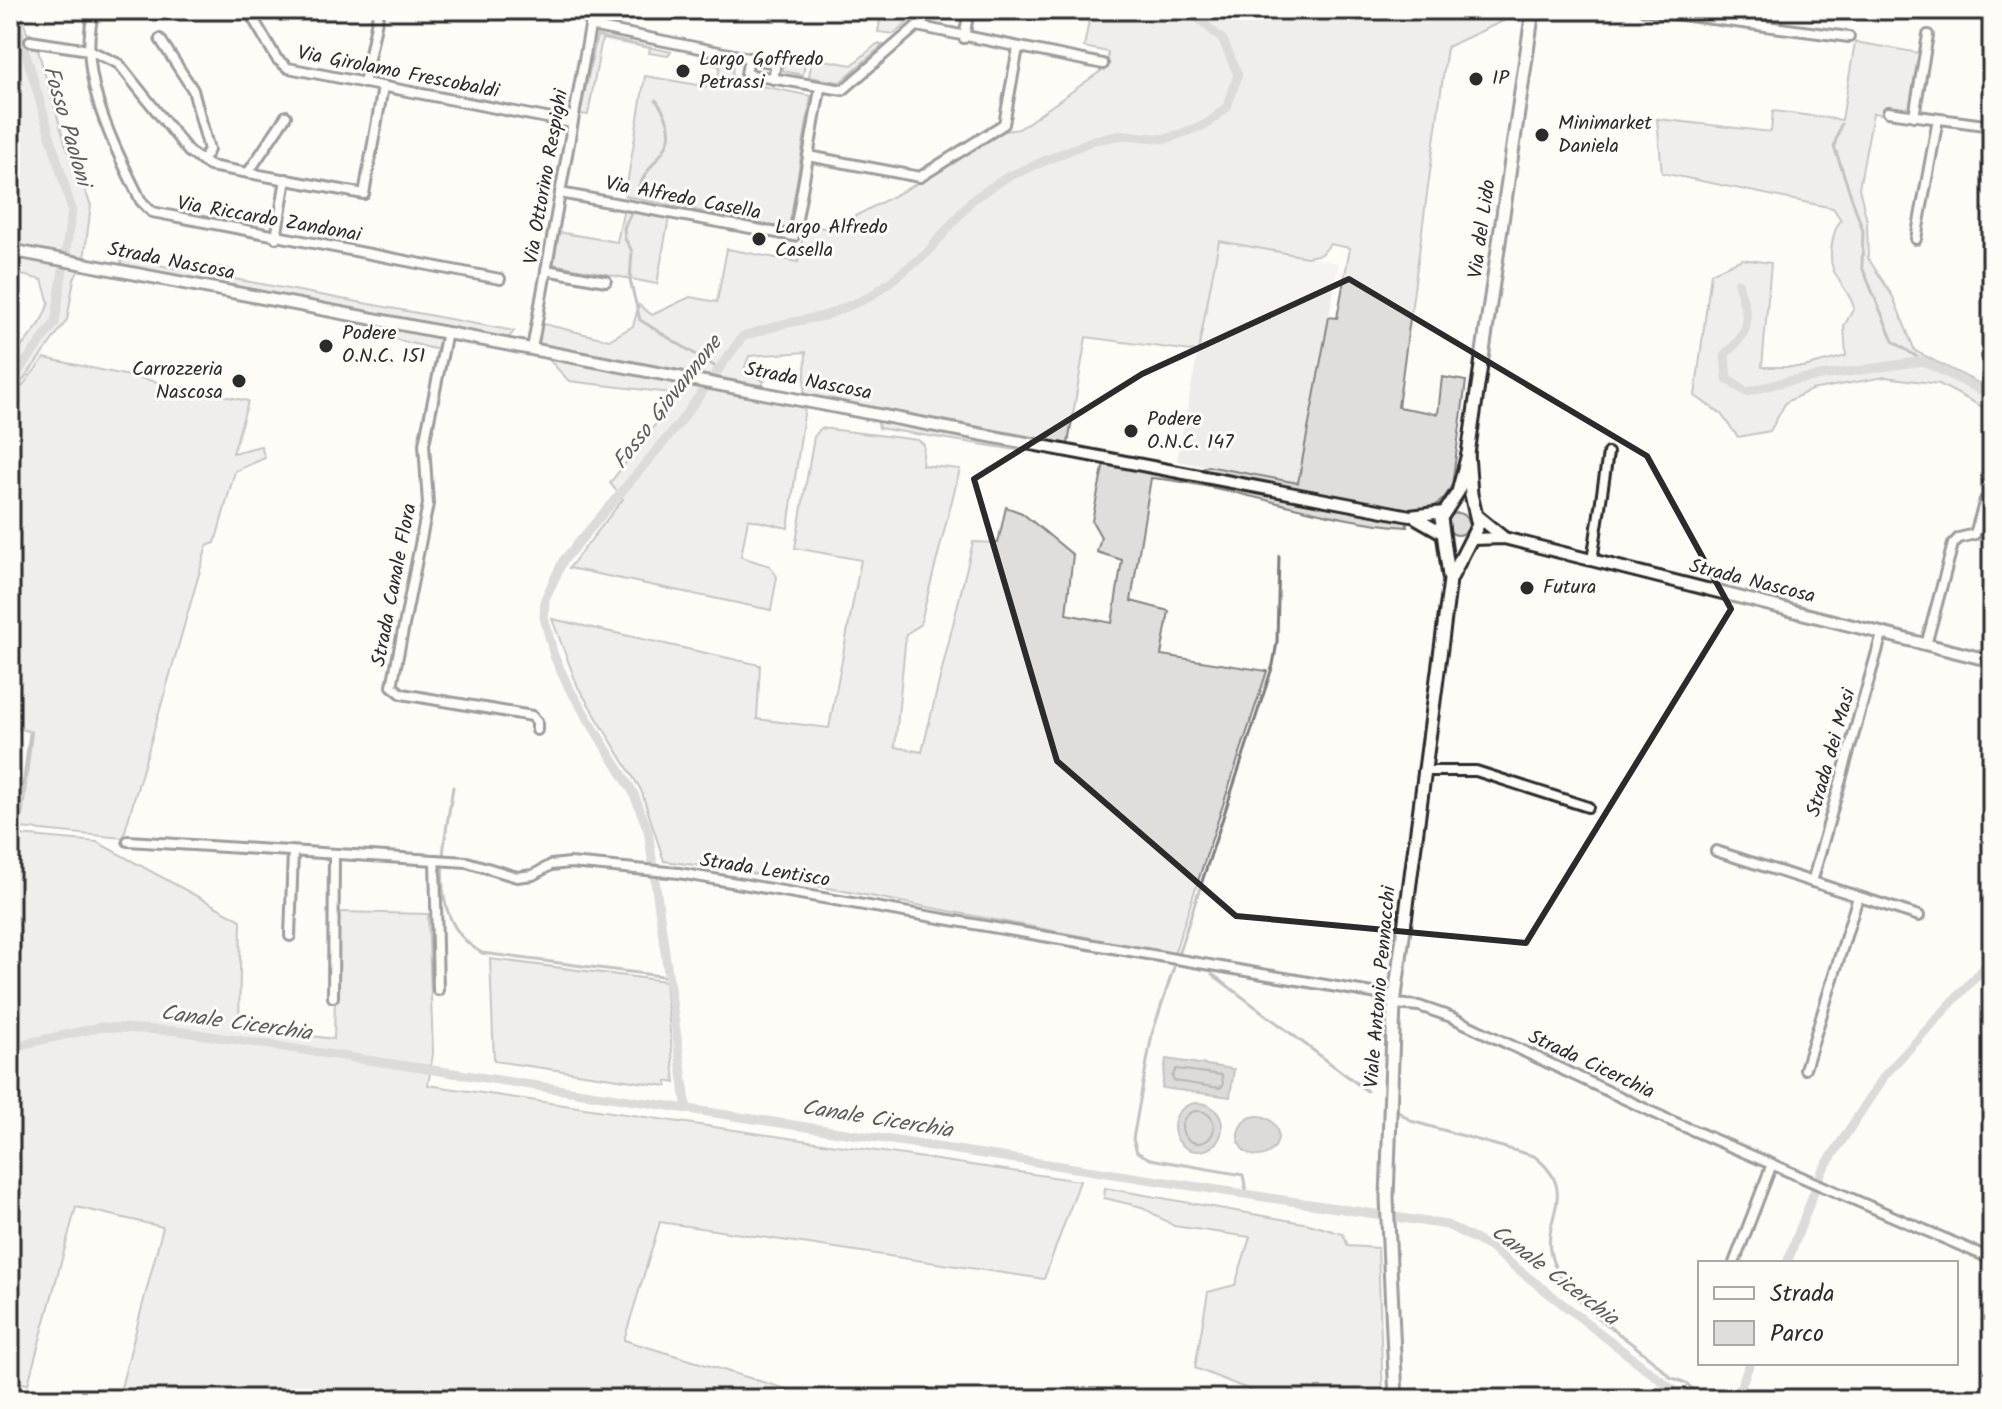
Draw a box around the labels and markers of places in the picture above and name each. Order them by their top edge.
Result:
place label: Largo Goffredo Petrassi [699,44,823,99]
marker: Largo Goffredo Petrassi [674,62,692,80]
place label: IP [1492,63,1510,95]
marker: IP [1467,70,1485,88]
place label: Minimarket Daniela [1558,108,1652,163]
marker: Minimarket Daniela [1533,126,1551,144]
place label: Largo Alfredo Casella [775,212,888,267]
marker: Largo Alfredo Casella [750,230,768,248]
place label: Podere O.N.C. 151 [342,318,425,373]
marker: Podere O.N.C. 151 [317,337,335,355]
place label: Carrozzeria Nascosa [132,354,223,409]
marker: Carrozzeria Nascosa [230,372,248,390]
place label: Podere O.N.C. 147 [1147,404,1234,459]
marker: Podere O.N.C. 147 [1122,422,1140,440]
place label: Futura [1543,572,1596,604]
marker: Futura [1518,579,1536,597]

